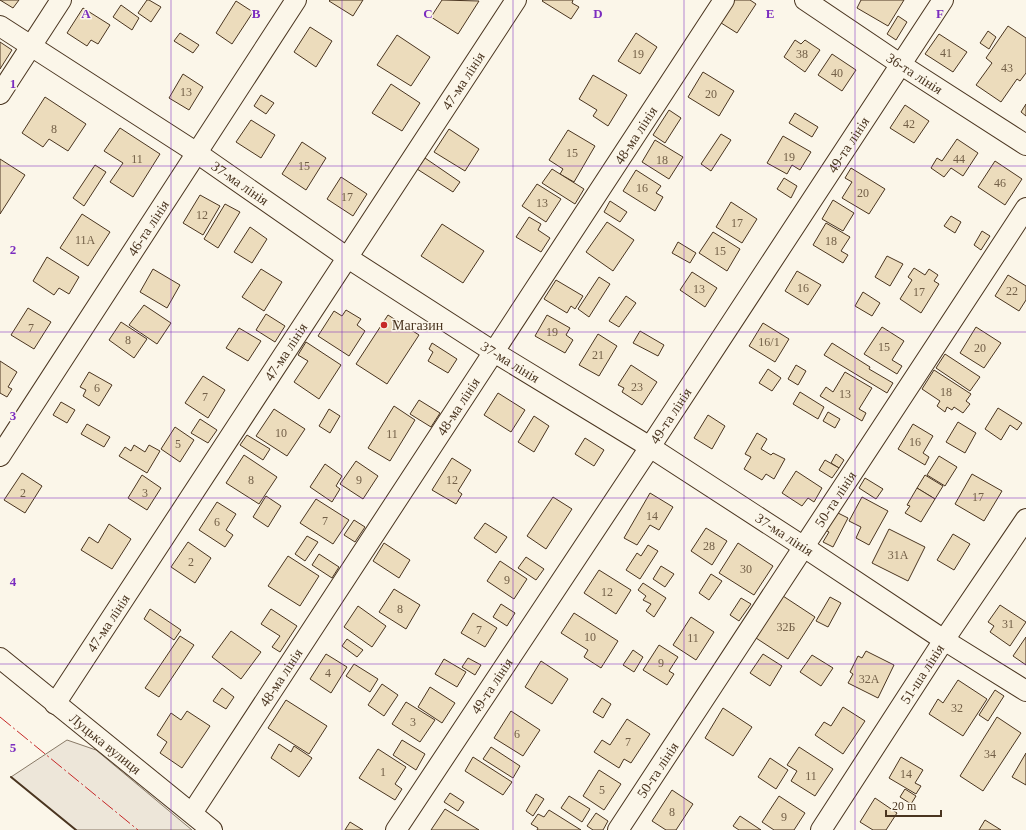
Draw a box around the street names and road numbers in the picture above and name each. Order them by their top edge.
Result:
street label: 47-ма лінія [439,49,488,112]
street label: 36-та лінія [884,50,946,97]
street label: 48-ма лінія [611,103,660,167]
street label: 49-та лінія [824,114,872,175]
street label: 37-ма лінія [209,158,272,208]
street label: 46-та лінія [125,197,172,259]
street label: 47-ма лінія [261,320,310,383]
street label: 37-ма лінія [478,338,543,386]
street label: 48-ма лінія [434,374,483,438]
street label: 49-та лінія [647,385,694,446]
street label: 50-та лінія [812,468,859,530]
street label: 37-ма лінія [753,510,817,559]
street label: 47-ма лінія [84,591,133,655]
street label: 51-ша лінія [897,641,947,706]
street label: 48-ма лінія [256,645,305,709]
street label: 49-та лінія [468,655,516,716]
street label: Луцька вулиця [67,710,145,777]
street label: 50-та лінія [634,739,681,800]

